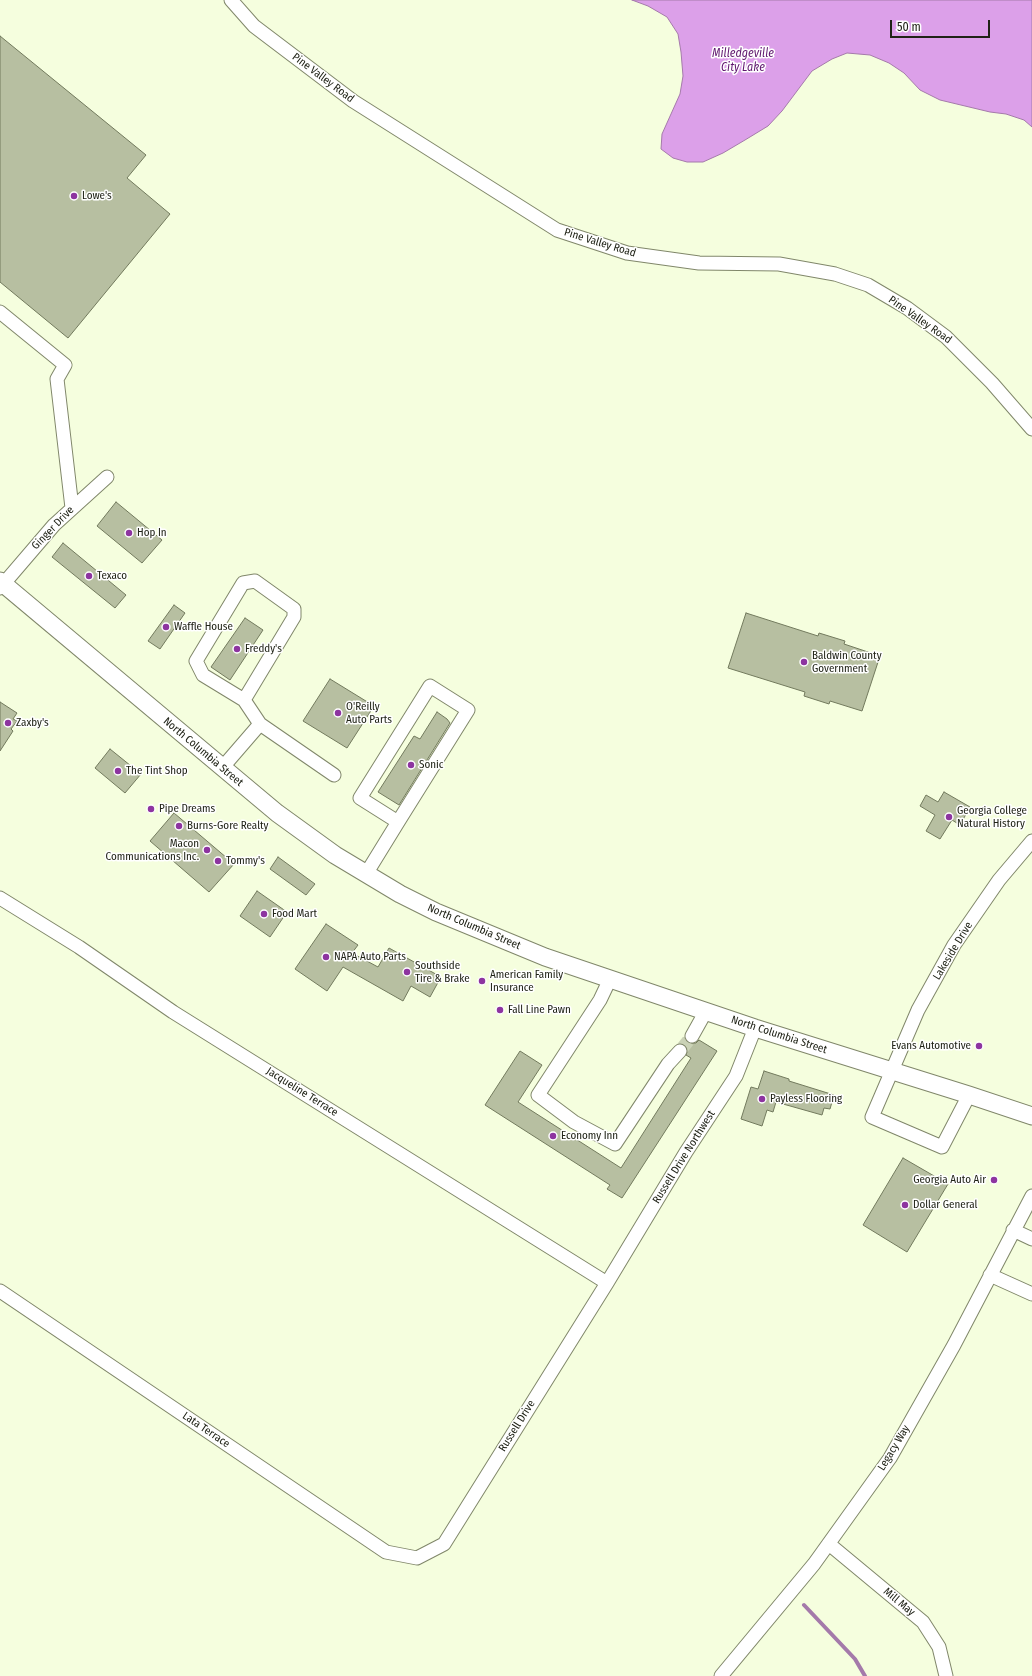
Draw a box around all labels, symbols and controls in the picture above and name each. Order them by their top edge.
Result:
scale bar [892,12,992,38]
text: 50 m [897,20,921,34]
water label: Milledgeville City Lake [712,47,774,75]
street label: Pine Valley Road [289,50,357,106]
place label: Lowe's [82,189,112,203]
marker: Lowe's [69,191,79,201]
street label: Pine Valley Road [563,226,637,260]
street label: Pine Valley Road [886,293,954,347]
street label: Ginger Drive [29,504,77,552]
place label: Hop In [137,526,167,540]
marker: Hop In [124,528,134,538]
place label: Texaco [97,569,127,583]
marker: Texaco [84,571,94,581]
place label: Waffle House [174,620,233,634]
marker: Waffle House [161,622,171,632]
place label: Freddy's [245,642,282,656]
marker: Freddy's [232,644,242,654]
place label: Baldwin County Government [812,649,882,675]
marker: Baldwin County Government [799,657,809,667]
place label: O'Reilly Auto Parts [346,700,392,726]
marker: O'Reilly Auto Parts [333,708,343,718]
street label: North Columbia Street [160,715,246,789]
place label: Zaxby's [16,716,49,730]
marker: Zaxby's [3,718,13,728]
place label: Sonic [419,758,444,772]
marker: Sonic [406,760,416,770]
place label: The Tint Shop [126,764,188,778]
marker: The Tint Shop [113,766,123,776]
place label: Pipe Dreams [159,802,215,816]
marker: Pipe Dreams [146,804,156,814]
place label: Georgia College Natural History [957,804,1027,830]
marker: Georgia College Natural History [944,812,954,822]
place label: Burns-Gore Realty [187,819,269,833]
marker: Burns-Gore Realty [174,821,184,831]
place label: Macon Communications Inc. [106,837,199,863]
marker: Macon Communications Inc. [202,845,212,855]
place label: Tommy's [226,854,265,868]
marker: Tommy's [213,856,223,866]
street label: North Columbia Street [425,901,523,953]
place label: Food Mart [272,907,317,921]
marker: Food Mart [259,909,269,919]
street label: Lakeside Drive [931,920,975,982]
place label: NAPA Auto Parts [334,950,406,964]
marker: NAPA Auto Parts [321,952,331,962]
place label: Southside Tire & Brake [415,959,470,985]
marker: Southside Tire & Brake [402,967,412,977]
place label: American Family Insurance [490,968,563,994]
marker: American Family Insurance [477,976,487,986]
place label: Fall Line Pawn [508,1003,571,1017]
marker: Fall Line Pawn [495,1005,505,1015]
street label: North Columbia Street [729,1013,829,1057]
place label: Evans Automotive [891,1039,971,1053]
marker: Evans Automotive [974,1041,984,1051]
street label: Jacqueline Terrace [264,1065,340,1119]
place label: Payless Flooring [770,1092,842,1106]
marker: Payless Flooring [757,1094,767,1104]
street label: Russell Drive Northwest [650,1108,718,1206]
place label: Economy Inn [561,1129,618,1143]
marker: Economy Inn [548,1131,558,1141]
place label: Georgia Auto Air [913,1173,986,1187]
marker: Georgia Auto Air [989,1175,999,1185]
place label: Dollar General [913,1198,977,1212]
marker: Dollar General [900,1200,910,1210]
street label: Russell Drive [496,1398,538,1454]
street label: Lata Terrace [180,1409,232,1451]
street label: Legacy Way [875,1423,913,1473]
street label: Mill May [881,1585,917,1619]

